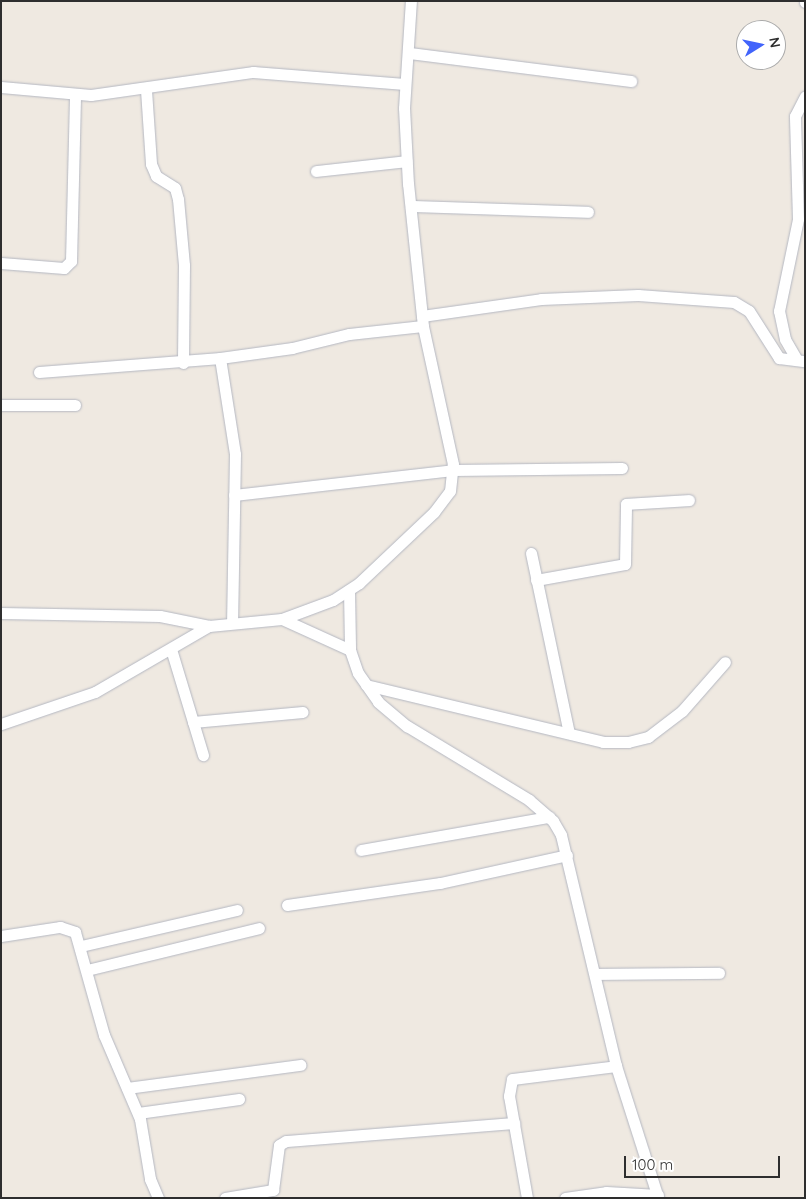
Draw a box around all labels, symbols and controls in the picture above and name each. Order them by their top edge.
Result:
north arrow [736,20,786,70]
text: N [765,36,785,49]
scale bar [626,1146,782,1178]
text: 100 m [632,1155,673,1174]

